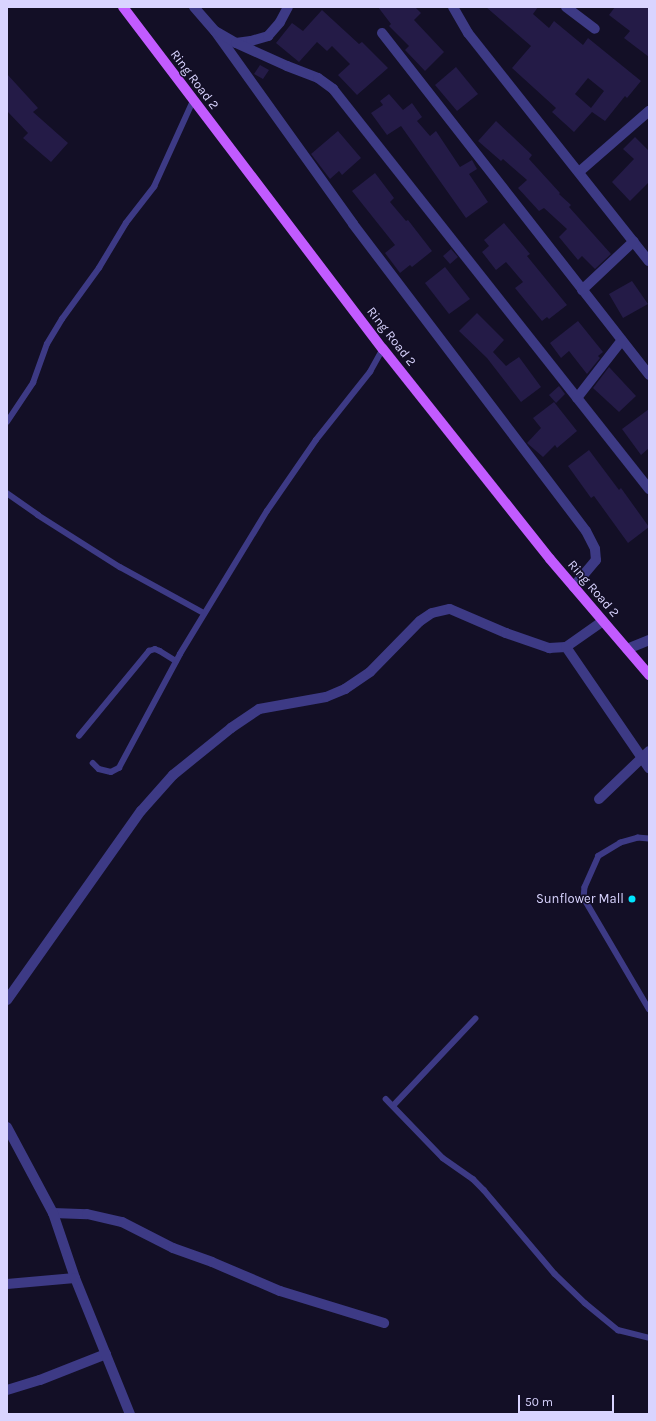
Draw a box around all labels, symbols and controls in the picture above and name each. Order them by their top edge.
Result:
street label: Ring Road 2 [167,47,221,113]
street label: Ring Road 2 [363,304,419,370]
street label: Ring Road 2 [564,557,622,621]
place label: Sunflower Mall [536,891,624,907]
marker: Sunflower Mall [627,894,637,904]
scale bar [520,1387,616,1413]
text: 50 m [525,1395,553,1409]

